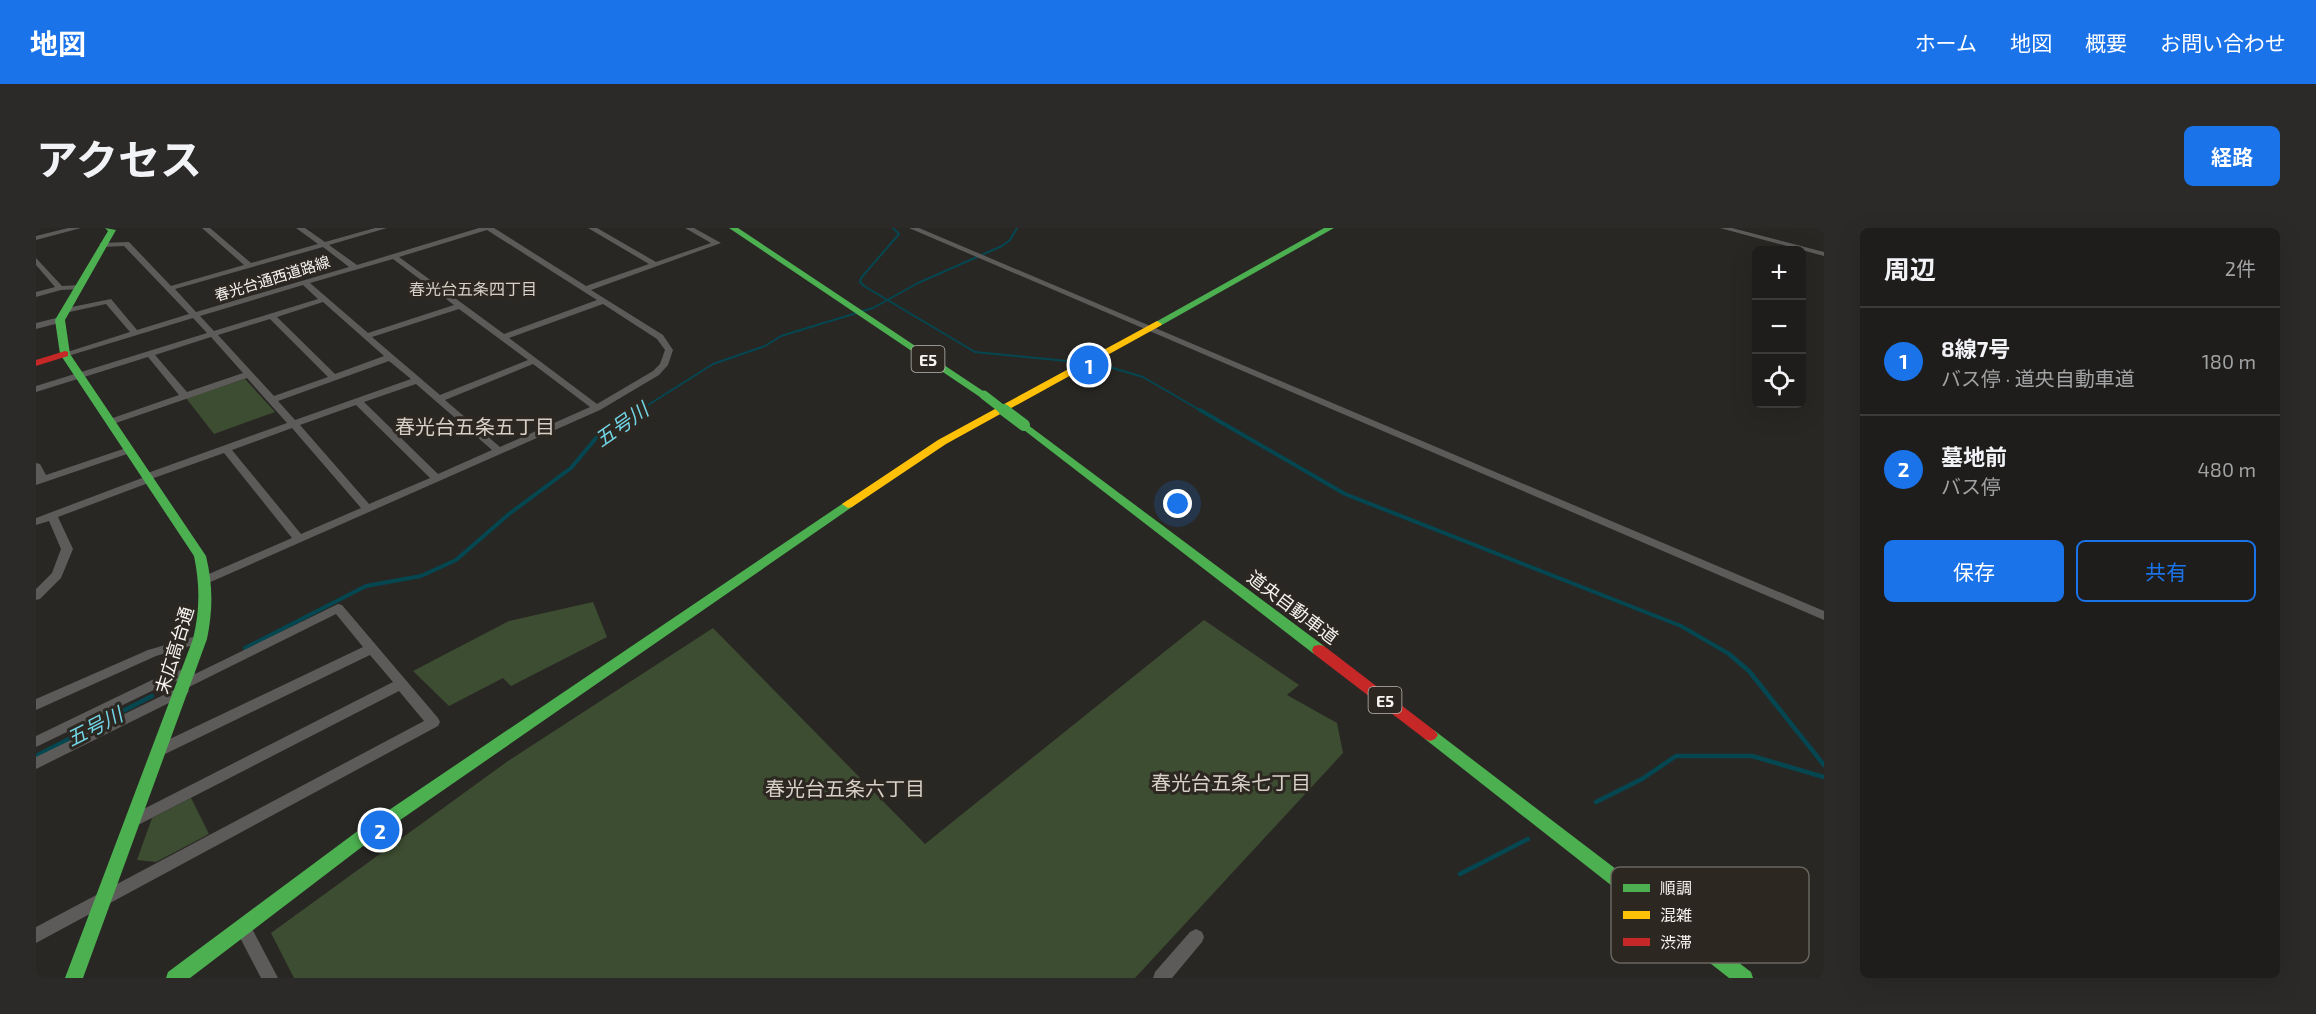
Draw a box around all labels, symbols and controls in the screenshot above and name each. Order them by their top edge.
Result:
text: 地図 [30,26,86,60]
text: ホーム [1915,30,1977,55]
text: 地図 [2010,30,2052,55]
text: 概要 [2085,30,2127,55]
text: お問い合わせ [2160,30,2286,55]
button: 経路 [2184,126,2280,186]
text: アクセス [36,133,202,183]
map controls [1752,246,1806,408]
button: + [1752,246,1806,300]
street label: 春光台通西道路線 [212,252,332,304]
text: 周辺 [1884,253,1936,284]
text: 2件 [2225,256,2256,280]
district label: 春光台五条四丁目 [409,279,537,298]
button: − [1752,300,1806,354]
text: 8線7号 [1941,335,2010,361]
pin: 1 [1070,342,1108,388]
road number: E5 [912,346,944,372]
text: 1 [1899,349,1908,373]
text: 180 m [2202,349,2256,373]
button: locate [1752,354,1806,408]
text: バス停 · 道央自動車道 [1941,366,2135,390]
water label: 五号川 [590,396,654,451]
district label: 春光台五条五丁目 [395,414,555,438]
text: 墓地前 [1941,443,2007,469]
text: 2 [1898,457,1909,481]
text: 480 m [2198,457,2256,481]
text: バス停 [1941,474,2001,498]
your location [1163,489,1192,518]
button: 保存 [1884,540,2064,602]
button: 共有 [2076,540,2256,602]
street label: 道央自動車道 [1243,566,1343,648]
street label: 末広高台通 [150,604,198,696]
road number: E5 [1368,687,1402,713]
water label: 五号川 [62,701,128,750]
district label: 春光台五条七丁目 [1151,770,1311,794]
district label: 春光台五条六丁目 [765,776,925,800]
pin: 2 [360,808,400,852]
legend [1611,867,1809,963]
text: 順調 [1660,878,1692,897]
text: 混雑 [1660,905,1692,924]
text: 渋滞 [1660,932,1692,951]

